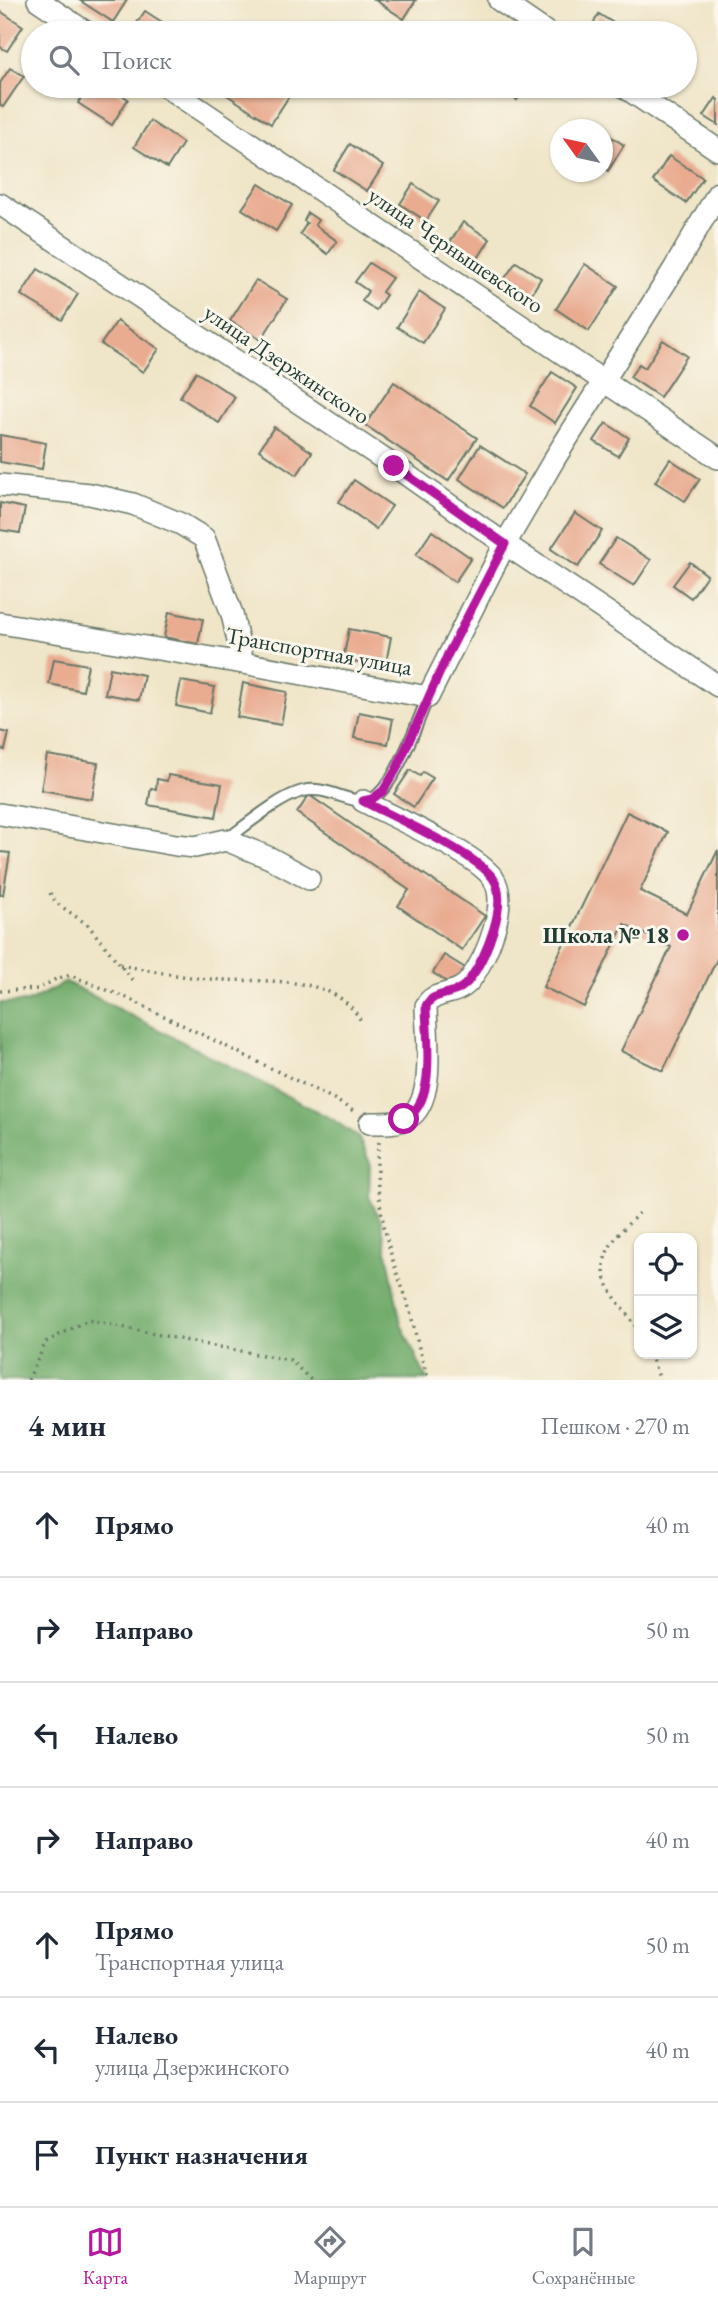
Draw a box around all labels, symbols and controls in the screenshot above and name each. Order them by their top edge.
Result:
search box [21,21,697,98]
icon: search [45,41,83,79]
text: Поиск [101,43,172,77]
north arrow [550,119,613,182]
street label: улица Чернышевского [362,180,550,320]
street label: улица Дзержинского [198,297,376,431]
route end [378,450,409,481]
street label: Транспортная улица [223,620,415,682]
place label: Школа № 18 [543,920,669,950]
marker: Школа № 18 [675,927,691,943]
route start [388,1103,419,1134]
map controls [634,1233,697,1359]
button: locate [634,1233,697,1296]
button: layers [634,1296,697,1359]
text: 4 мин [28,1406,106,1445]
text: Пешком · 270 m [541,1411,690,1441]
icon: ahead [28,1506,66,1544]
text: Прямо [95,1508,174,1542]
text: 40 m [645,1510,690,1540]
icon: right [28,1611,66,1649]
text: Направо [95,1613,193,1647]
text: 50 m [645,1615,690,1645]
icon: left [28,1716,66,1754]
text: Налево [95,1718,178,1752]
text: 50 m [645,1720,690,1750]
icon: right [28,1821,66,1859]
text: Направо [95,1823,193,1857]
text: 40 m [645,1825,690,1855]
text: Прямо [95,1913,174,1947]
icon: ahead [28,1926,66,1964]
text: 50 m [645,1930,690,1960]
text: Транспортная улица [95,1947,284,1977]
text: Налево [95,2018,178,2052]
icon: left [28,2031,66,2069]
text: 40 m [645,2035,690,2065]
text: улица Дзержинского [95,2052,289,2082]
icon: arrive [28,2136,66,2174]
text: Пункт назначения [95,2138,308,2172]
tab: Карта [83,2223,128,2290]
tab: Маршрут [293,2223,366,2290]
tab: Сохранённые [532,2223,635,2290]

